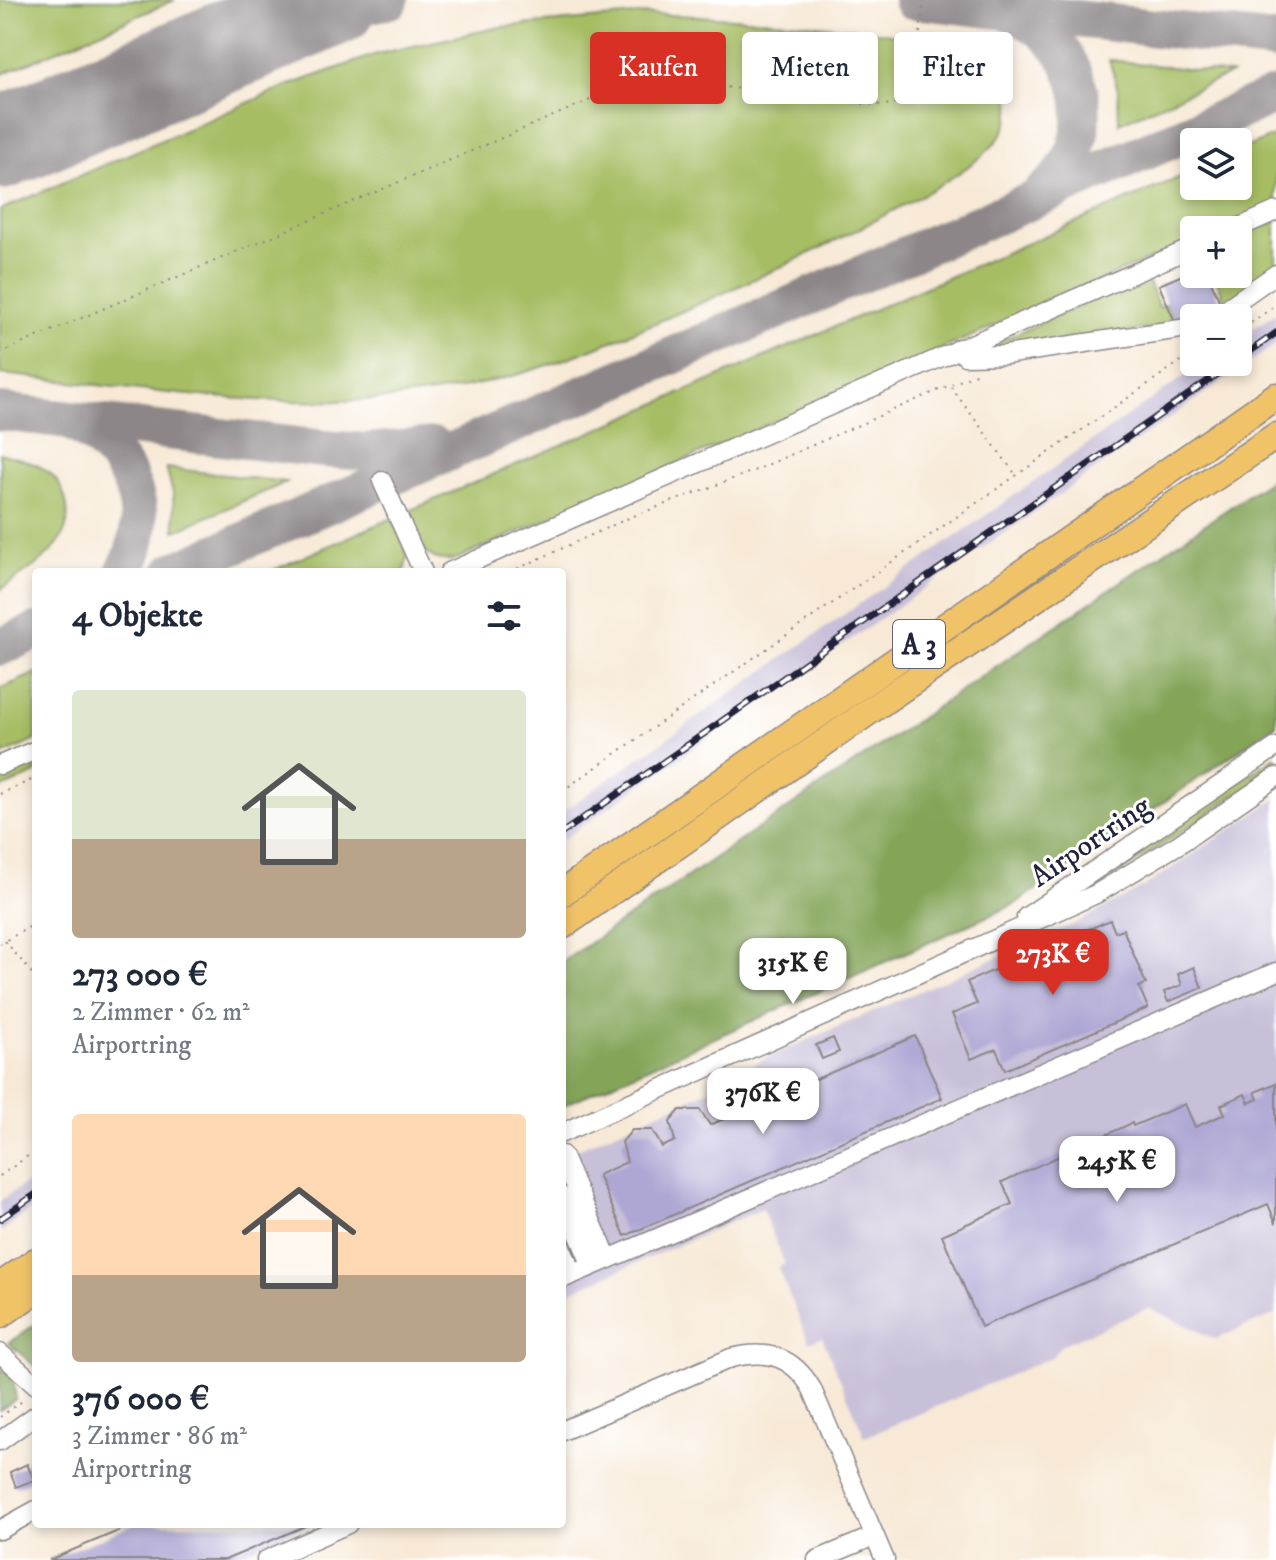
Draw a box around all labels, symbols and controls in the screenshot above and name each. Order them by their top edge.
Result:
chip: Kaufen [590,32,726,104]
chip: Mieten [742,32,878,104]
chip: Filter [894,32,1013,104]
map controls [1180,128,1252,376]
button: layers [1180,128,1252,200]
button: + [1180,216,1252,288]
button: − [1180,304,1252,376]
icon: filters [482,594,526,638]
text: 4 Objekte [72,595,203,637]
road number: A 3 [893,620,945,668]
icon: home [227,742,371,886]
street label: Airportring [1023,788,1158,896]
pin: 273K € [988,929,1118,997]
pin: 315K € [728,938,858,1006]
text: 273K € [1016,938,1090,971]
text: 315K € [757,947,829,980]
text: 273 000 € [72,954,208,996]
text: 2 Zimmer · 62 m² [72,996,250,1029]
text: Airportring [72,1029,191,1062]
pin: 376K € [698,1068,828,1136]
text: 376K € [725,1077,801,1110]
pin: 245K € [1052,1136,1182,1204]
text: 245K € [1077,1145,1157,1178]
icon: home [227,1166,371,1310]
text: 376 000 € [72,1378,210,1420]
text: 3 Zimmer · 86 m² [72,1420,247,1453]
text: Airportring [72,1453,191,1486]

